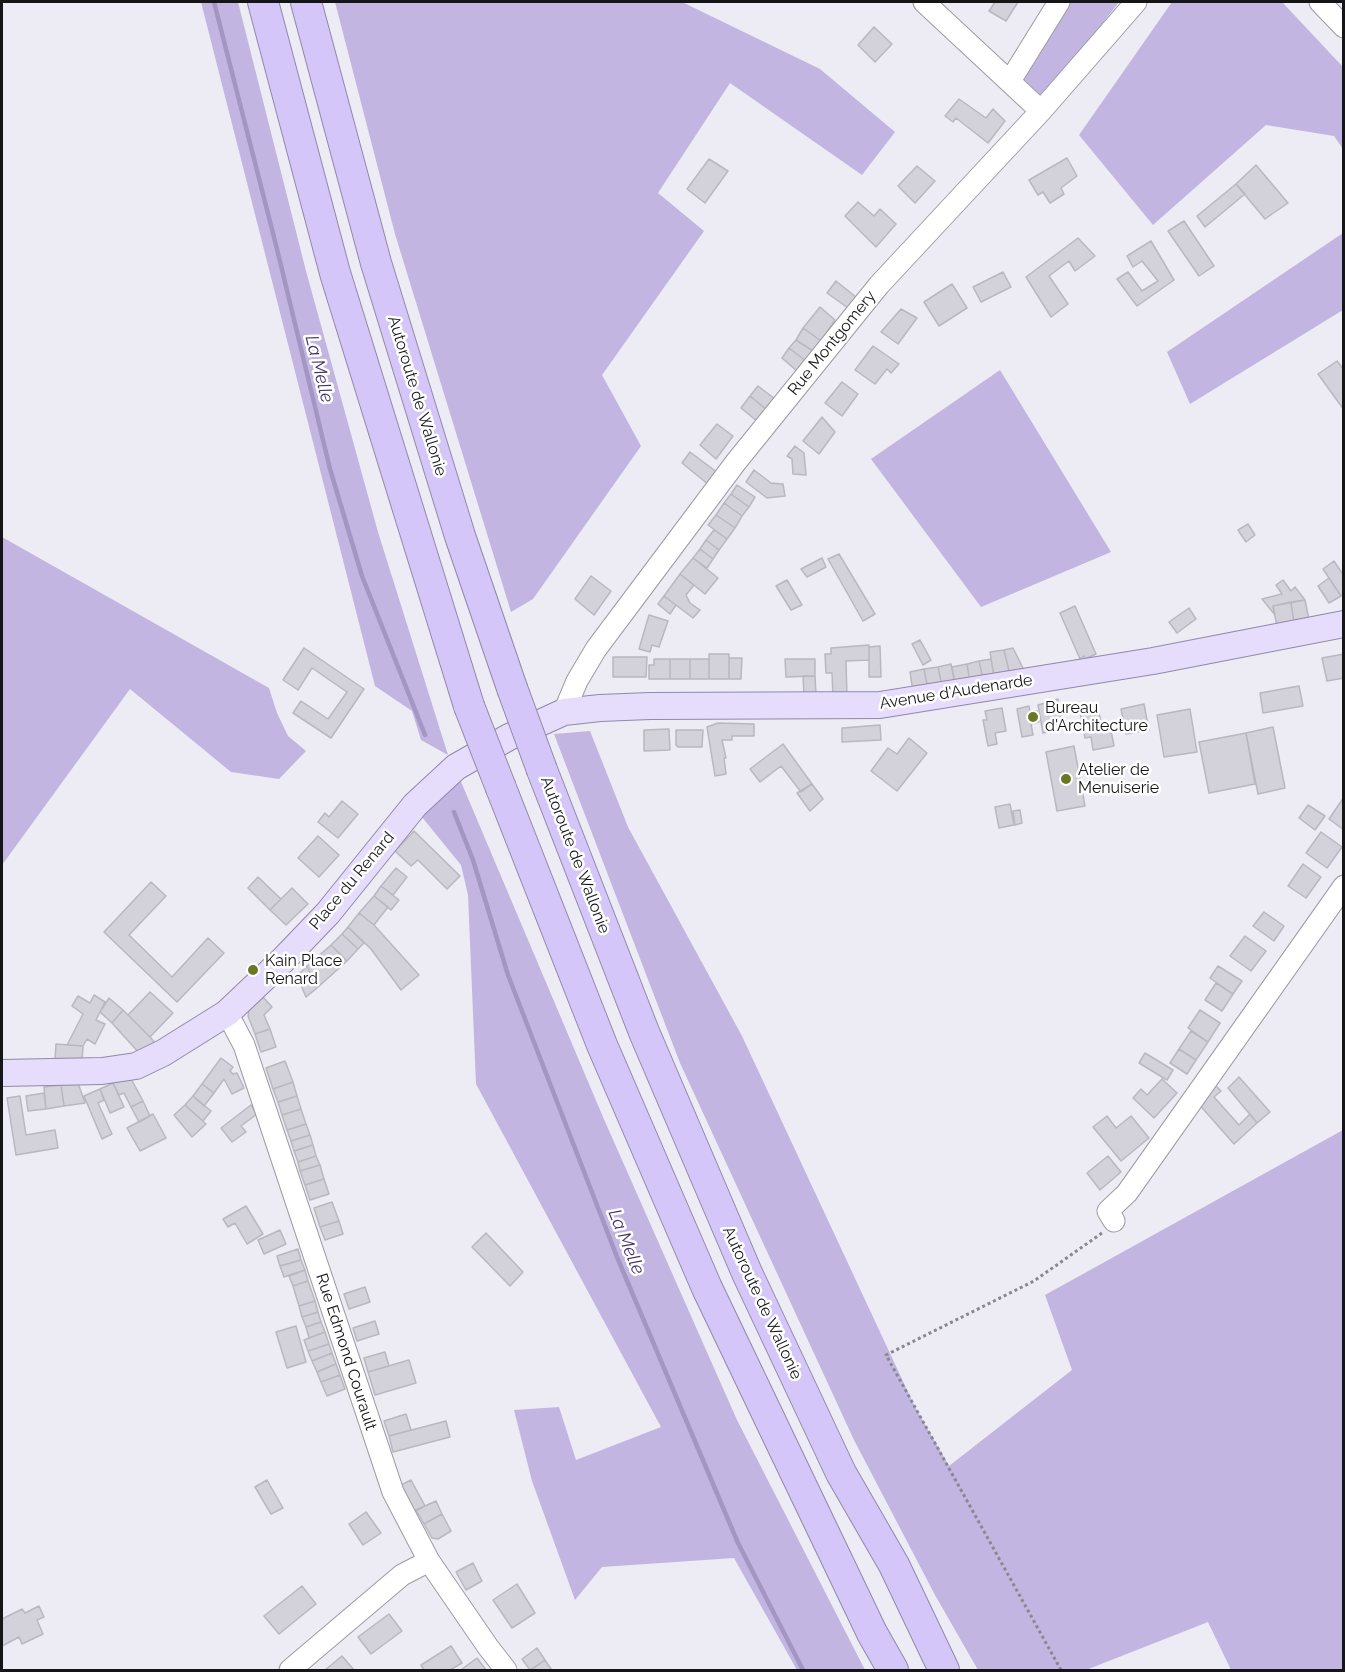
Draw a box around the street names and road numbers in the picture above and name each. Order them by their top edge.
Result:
street label: Rue Montgomery [784,287,880,399]
street label: Autoroute de Wallonie [383,314,451,478]
street label: Avenue d'Audenarde [878,670,1034,714]
street label: Autoroute de Wallonie [536,774,614,936]
street label: Place du Renard [306,828,398,934]
street label: Autoroute de Wallonie [718,1224,806,1382]
street label: Rue Edmond Courault [312,1271,380,1433]

